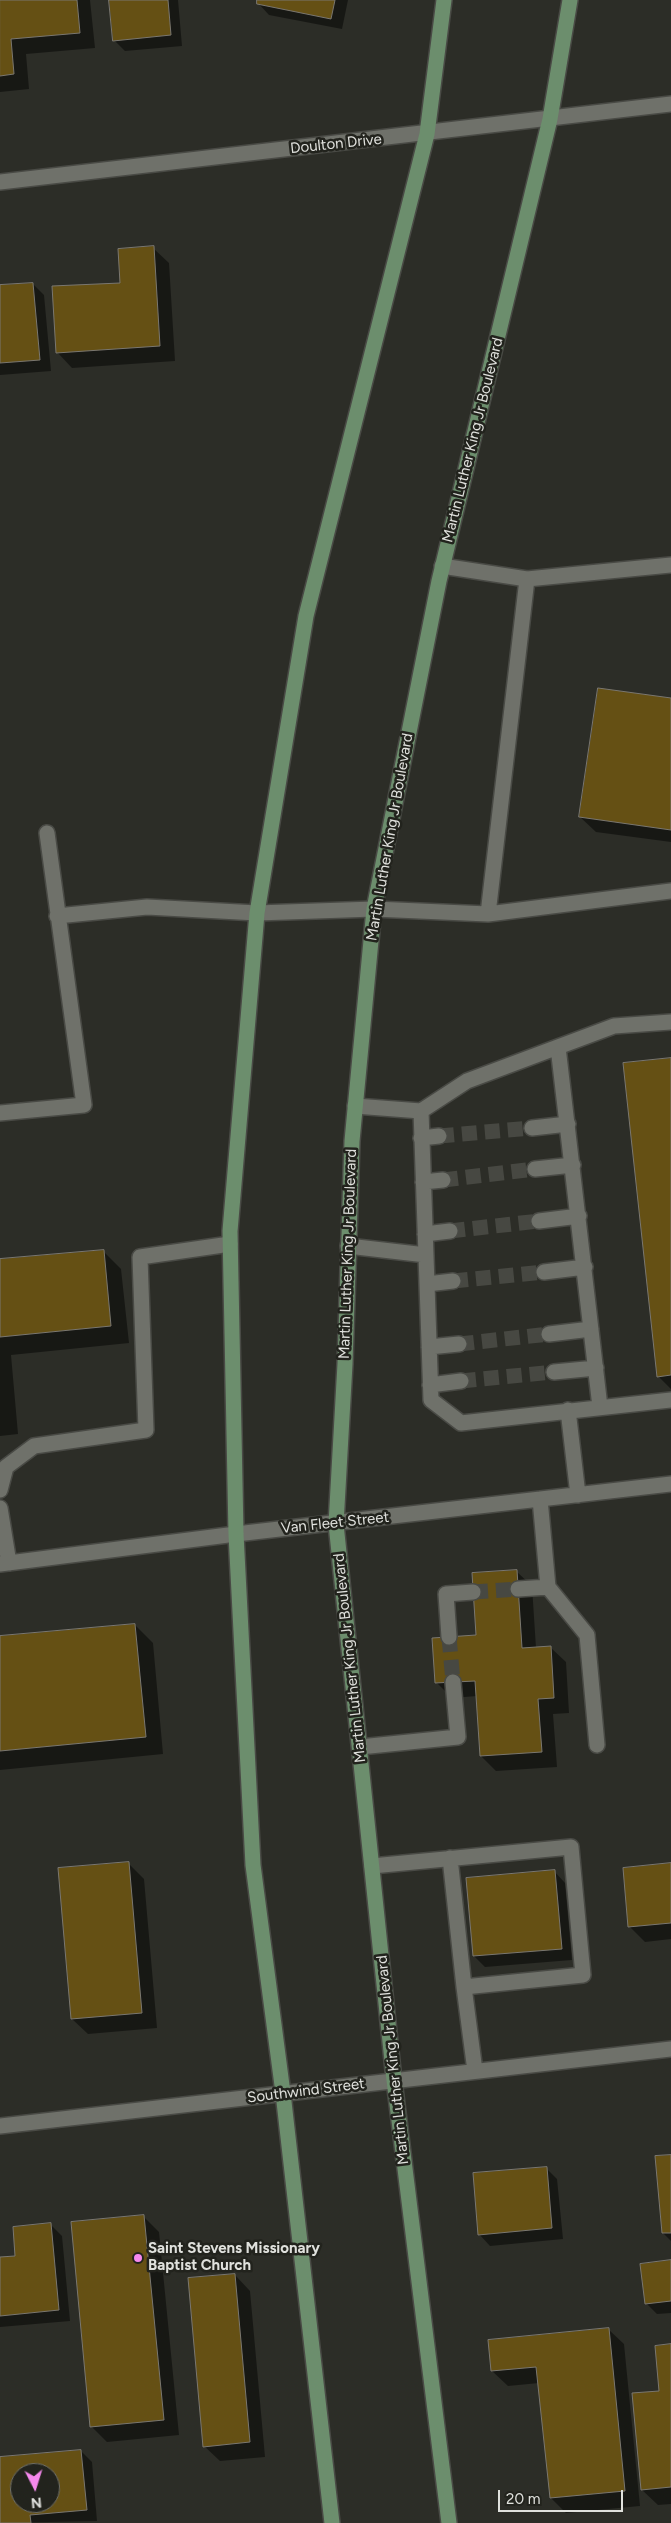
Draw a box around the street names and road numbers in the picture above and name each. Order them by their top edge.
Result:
street label: Doulton Drive [289,130,383,158]
street label: Martin Luther King Jr Boulevard [439,336,507,544]
street label: Martin Luther King Jr Boulevard [363,732,417,942]
street label: Martin Luther King Jr Boulevard [335,1149,361,1359]
street label: Van Fleet Street [280,1508,390,1538]
street label: Martin Luther King Jr Boulevard [330,1552,370,1764]
street label: Martin Luther King Jr Boulevard [373,1954,413,2166]
street label: Southwind Street [246,2075,366,2107]

